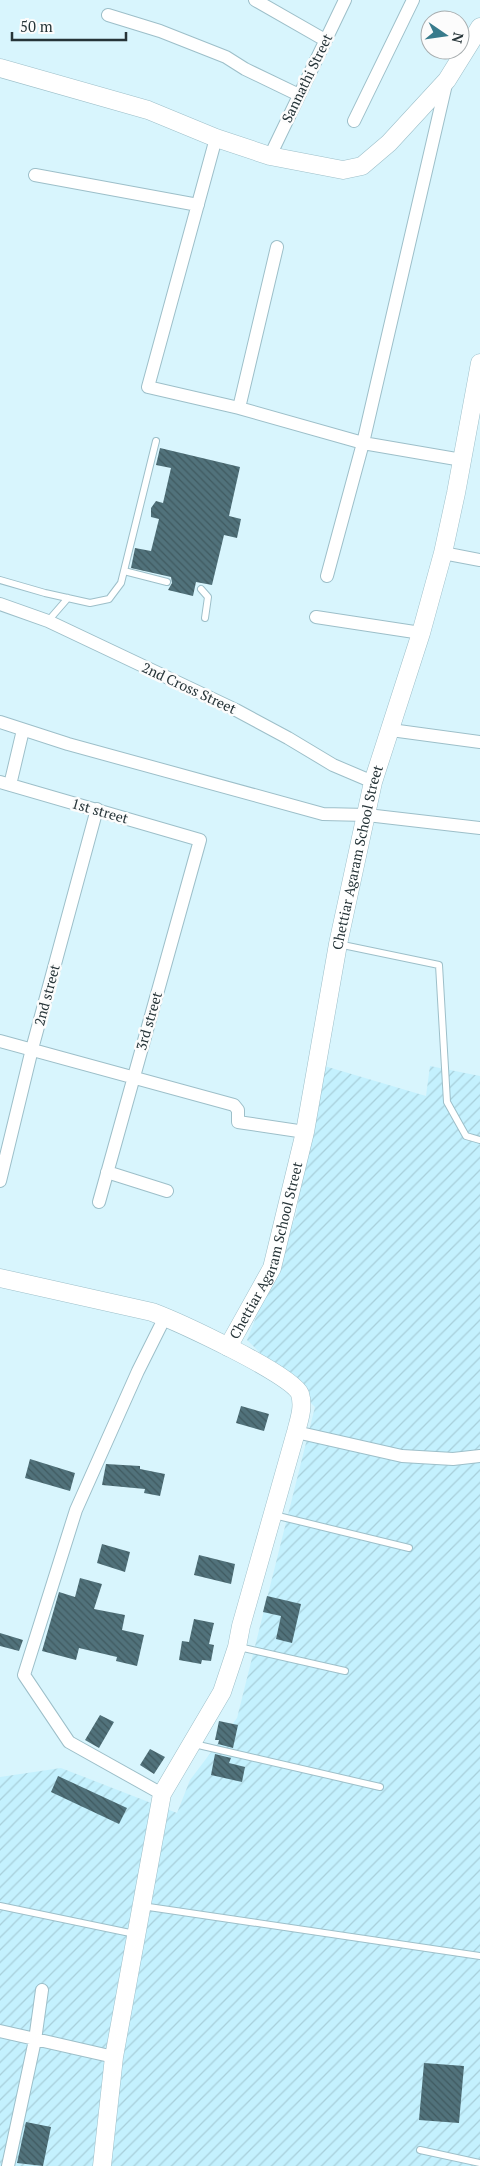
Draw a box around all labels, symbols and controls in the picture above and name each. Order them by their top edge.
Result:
scale bar [12,10,126,42]
north arrow [420,10,470,60]
text: 50 m [20,16,53,36]
street label: Sannathi Street [277,29,337,125]
text: N [448,31,469,46]
street label: 2nd Cross Street [139,657,240,718]
street label: Chettiar Agaram School Street [327,762,387,951]
street label: 1st street [70,793,131,828]
street label: 2nd street [29,961,64,1028]
street label: 3rd street [131,989,166,1052]
street label: Chettiar Agaram School Street [224,1159,307,1342]

